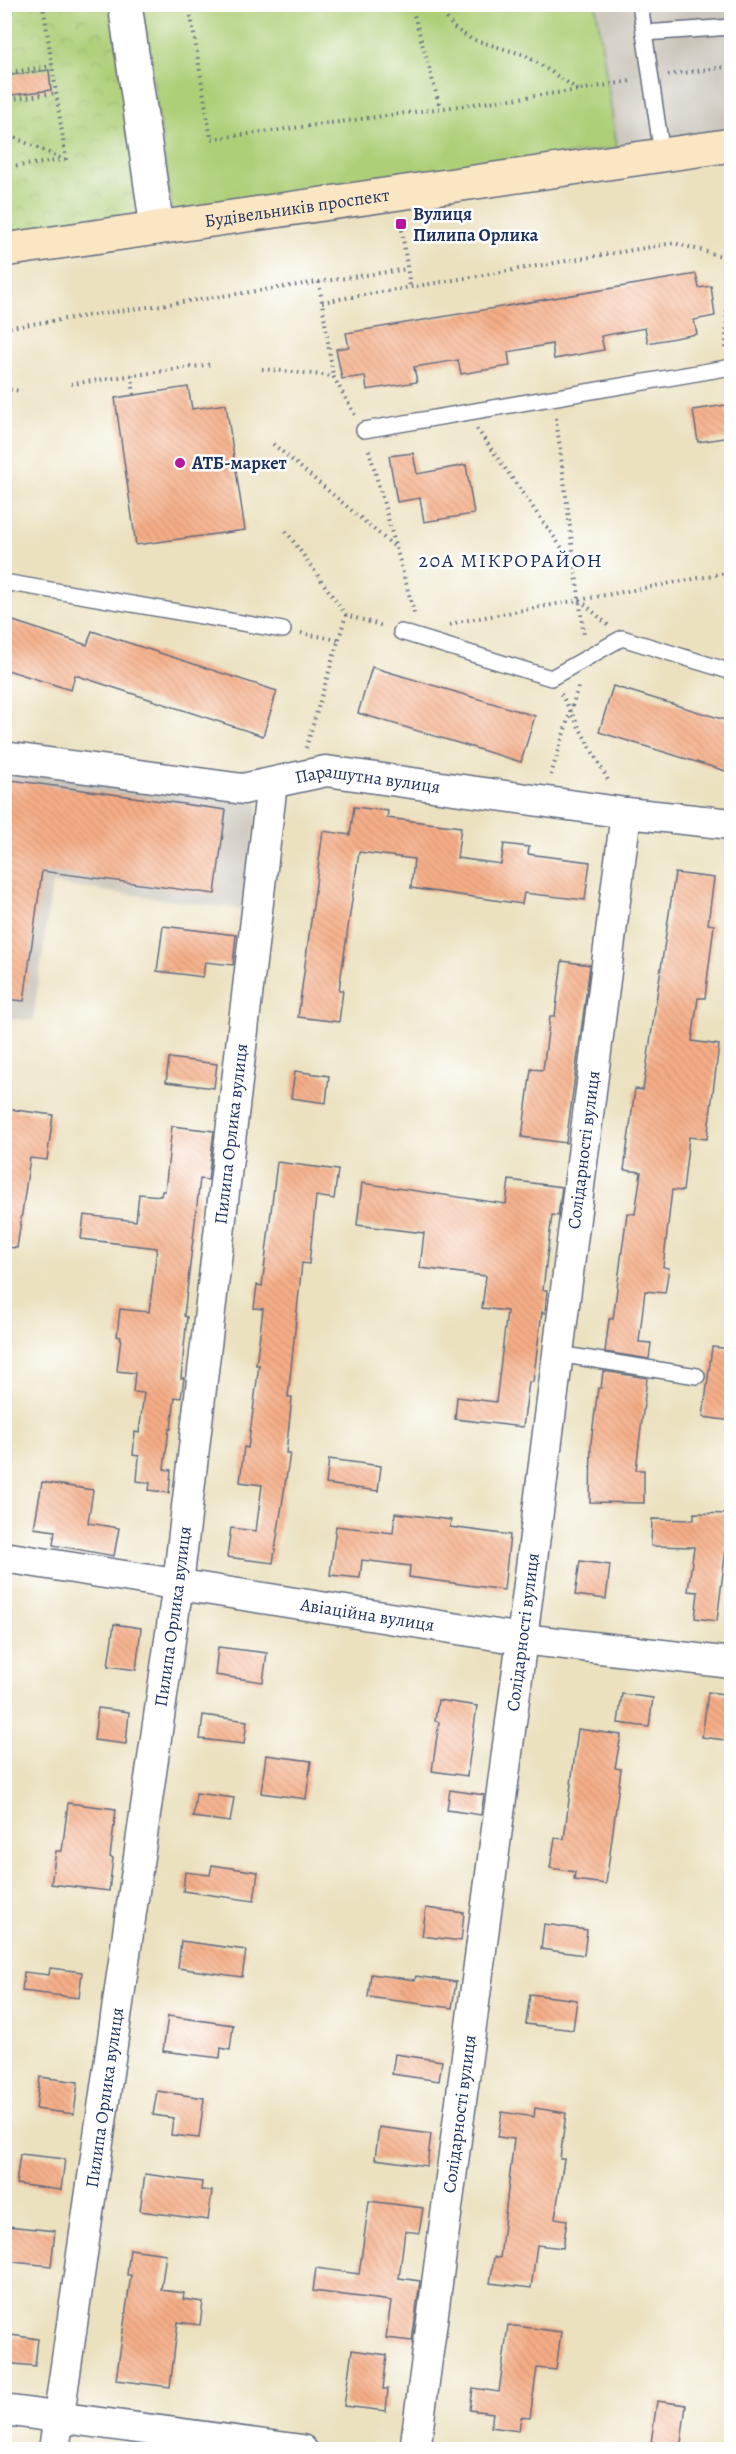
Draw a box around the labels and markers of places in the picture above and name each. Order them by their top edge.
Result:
place label: Вулиця Пилипа Орлика [413,202,539,247]
marker: Вулиця Пилипа Орлика [394,217,408,231]
place label: АТБ-маркет [191,451,287,475]
marker: АТБ-маркет [173,456,187,470]

